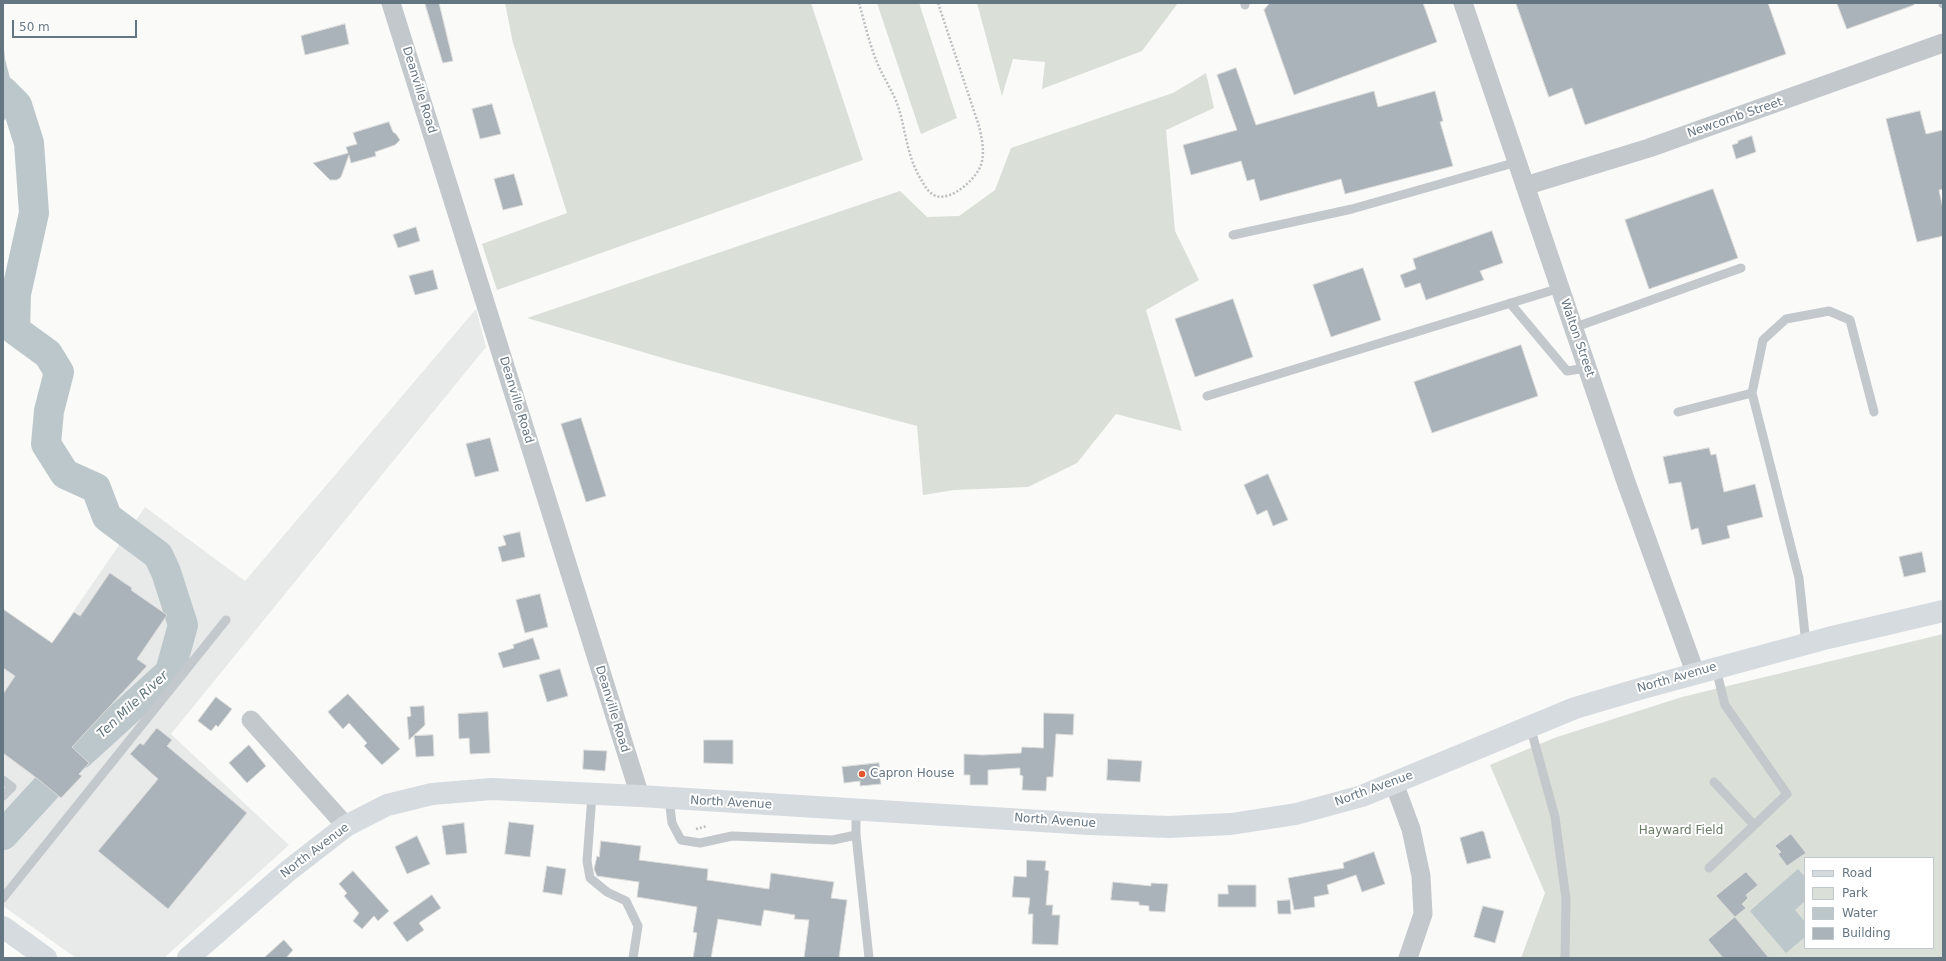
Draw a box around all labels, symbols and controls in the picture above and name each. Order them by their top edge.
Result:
scale bar [14,12,139,38]
text: 50 m [19,20,50,34]
street label: Deanville Road [399,45,439,135]
street label: Newcomb Street [1686,95,1784,141]
street label: Walton Street [1557,297,1597,379]
street label: Deanville Road [496,355,536,445]
street label: North Avenue [1636,660,1718,696]
street label: Deanville Road [592,664,632,754]
water label: Ten Mile River [94,668,172,742]
place label: Capron House [870,767,954,781]
street label: North Avenue [1333,768,1415,810]
marker: Capron House [857,769,867,779]
street label: North Avenue [690,794,772,812]
street label: North Avenue [1014,811,1096,831]
street label: North Avenue [278,821,352,881]
park label: Hayward Field [1639,824,1723,838]
legend [1804,857,1934,949]
text: Road [1842,866,1872,880]
text: Park [1842,886,1868,900]
text: Water [1842,906,1877,920]
text: Building [1842,926,1891,940]

